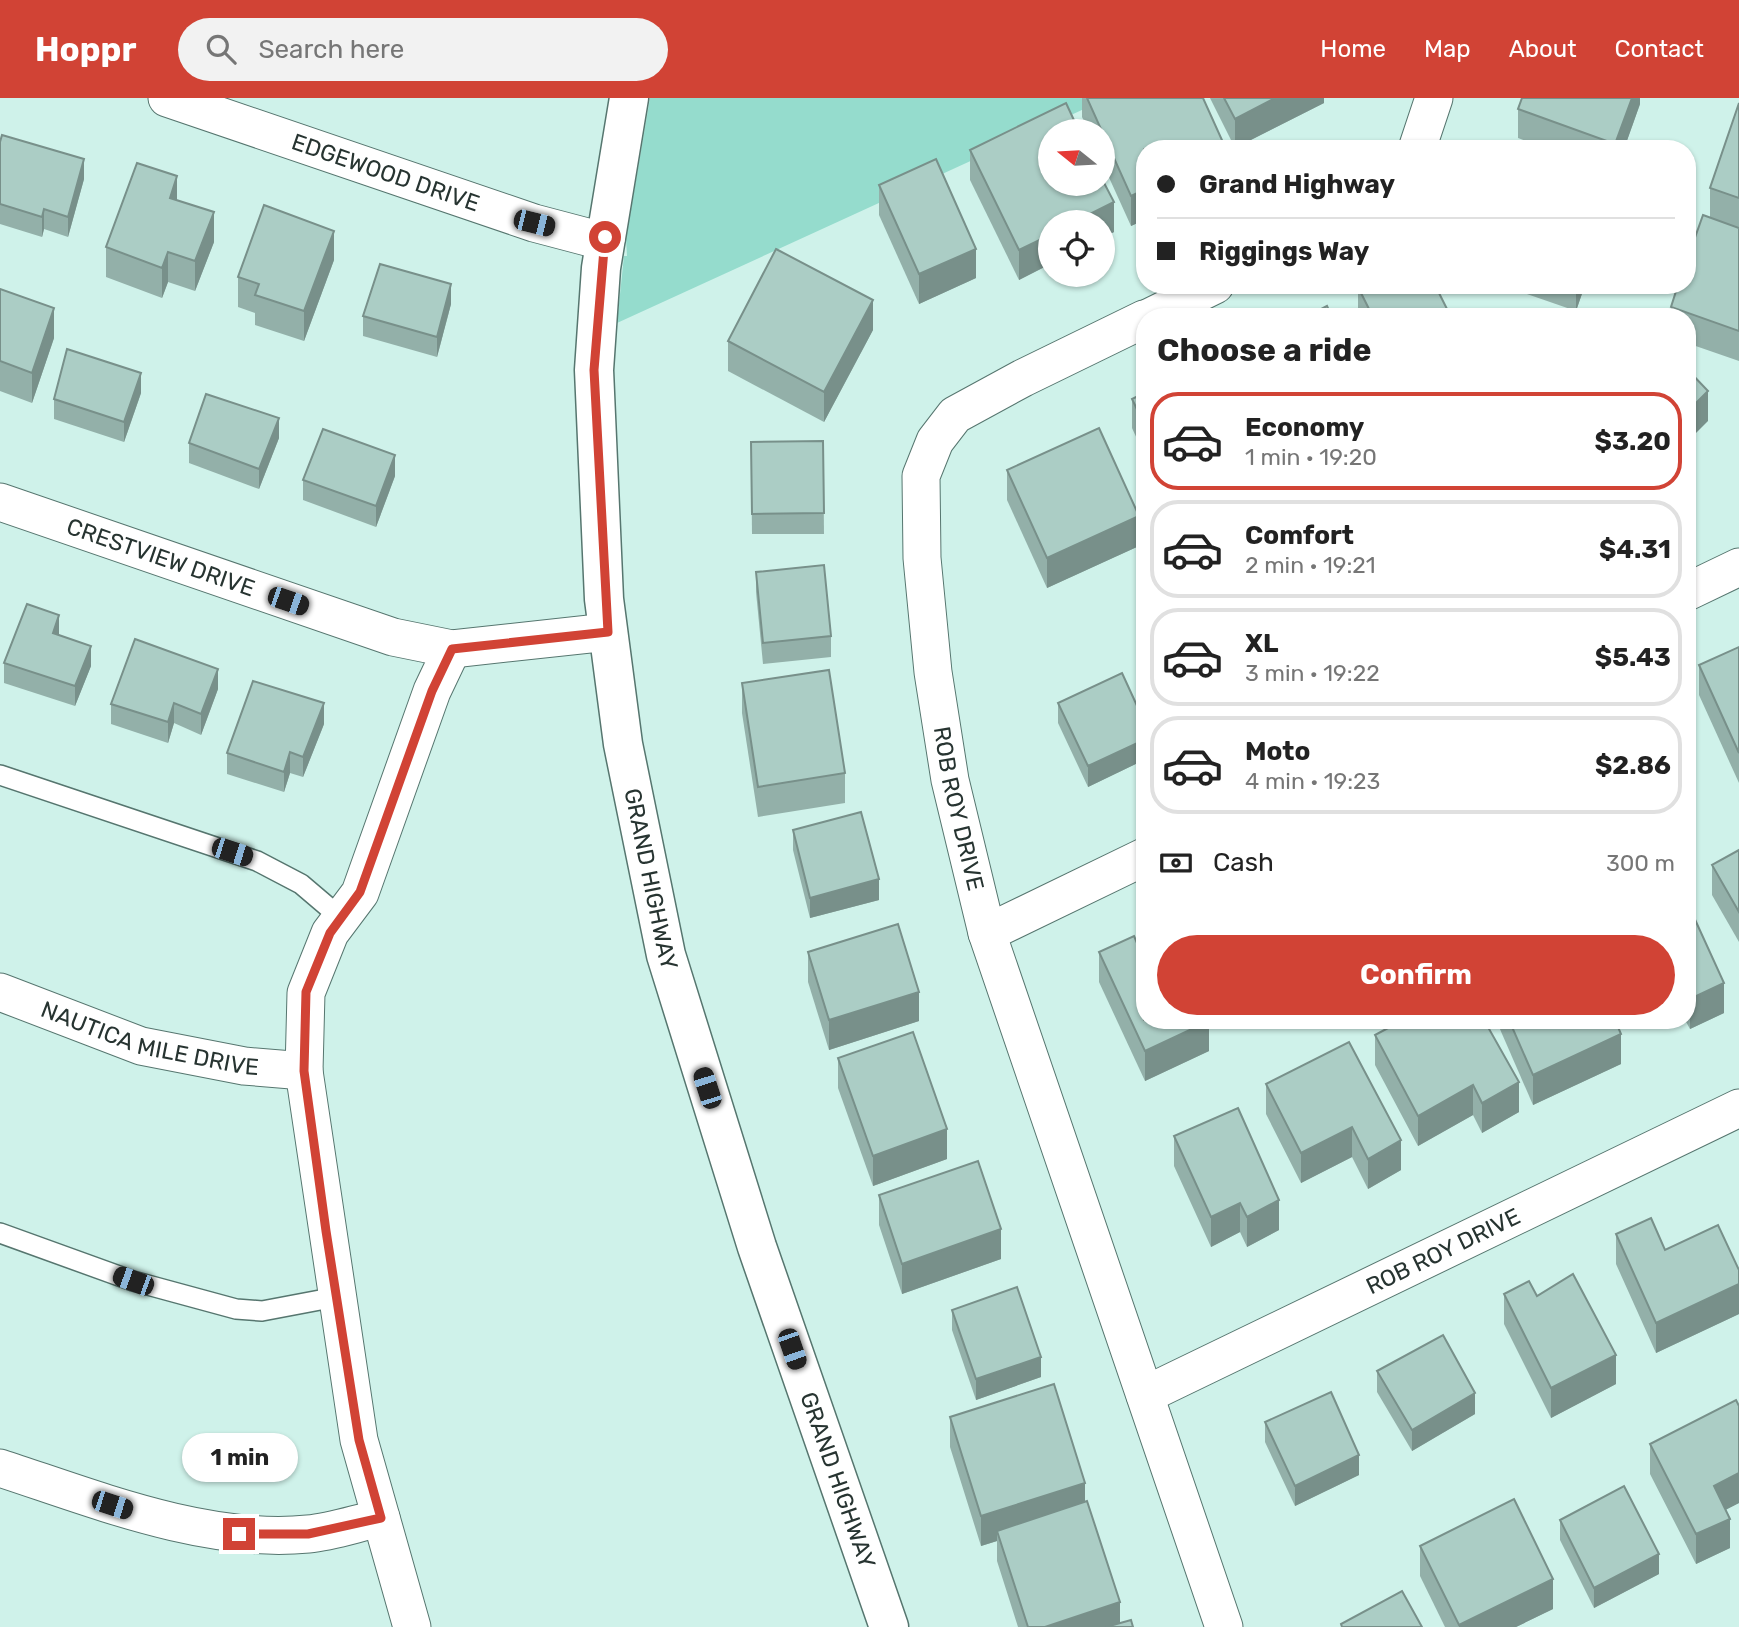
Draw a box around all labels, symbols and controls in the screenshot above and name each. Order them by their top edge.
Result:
search box [178,18,668,81]
text: Hoppr [35,30,136,69]
icon: search [202,30,240,68]
text: Search here [258,34,404,65]
text: Home [1320,35,1386,63]
text: Map [1424,35,1471,63]
text: About [1509,35,1577,63]
text: Contact [1615,35,1704,63]
north arrow [1038,119,1115,196]
map controls [1038,119,1115,287]
street label: EDGEWOOD DRIVE [288,128,483,217]
text: Grand Highway [1199,169,1395,200]
car [512,208,557,238]
button: locate [1038,210,1115,287]
route start [589,221,621,253]
text: Riggings Way [1199,236,1369,267]
text: Choose a ride [1157,331,1371,369]
icon: car [1161,410,1224,473]
text: Economy [1245,412,1364,443]
text: $3.20 [1595,426,1671,457]
text: 1 min · 19:20 [1245,443,1377,471]
street label: CRESTVIEW DRIVE [63,512,259,602]
icon: car [1161,518,1224,581]
text: Comfort [1245,520,1354,551]
text: $4.31 [1599,534,1671,565]
text: 2 min · 19:21 [1245,551,1376,579]
car [265,584,312,618]
icon: car [1161,626,1224,689]
text: XL [1245,628,1278,659]
text: $5.43 [1595,642,1671,673]
text: 3 min · 19:22 [1245,659,1380,687]
street label: ROB ROY DRIVE [928,724,990,894]
icon: car [1161,734,1224,797]
text: Moto [1245,736,1310,767]
text: $2.86 [1595,750,1671,781]
text: 4 min · 19:23 [1245,767,1380,795]
street label: GRAND HIGHWAY [618,786,684,974]
car [209,836,256,868]
icon: cash [1157,844,1195,882]
text: Cash [1213,847,1274,878]
text: 300 m [1606,849,1675,877]
button: Confirm [1157,935,1675,1015]
street label: NAUTICA MILE DRIVE [37,995,260,1081]
car [691,1065,724,1111]
street label: ROB ROY DRIVE [1361,1202,1525,1300]
car [110,1264,157,1298]
car [776,1326,809,1372]
street label: GRAND HIGHWAY [794,1388,882,1572]
callout: 1 min [181,1432,297,1482]
text: 1 min [211,1443,269,1471]
car [89,1489,136,1521]
route end [223,1518,255,1550]

